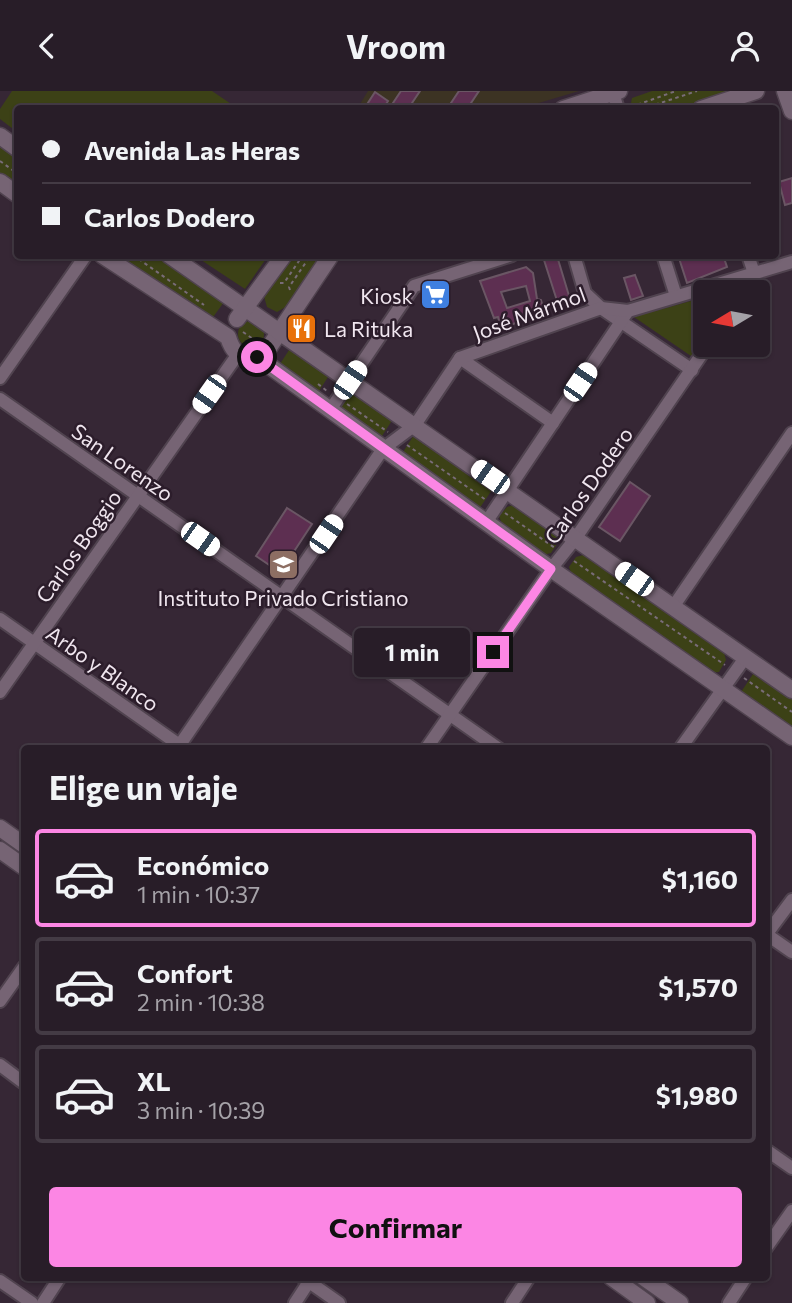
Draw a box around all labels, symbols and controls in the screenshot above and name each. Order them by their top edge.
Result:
text: Vroom [346,26,446,66]
icon: back [28,27,66,65]
icon: person [726,27,764,65]
text: Avenida Las Heras [84,134,300,165]
text: Carlos Dodero [84,201,255,232]
supermarket icon: Kiosk [419,278,453,312]
north arrow [693,280,770,357]
map controls [693,280,770,357]
street label: José Mármol [469,281,589,345]
place label: Kiosk [360,283,413,308]
restaurant icon: La Rituka [284,311,318,345]
place label: La Rituka [324,316,413,341]
route start [241,341,273,373]
car [330,357,371,403]
car [560,359,601,405]
car [189,371,230,417]
street label: San Lorenzo [67,418,179,506]
street label: Carlos Dodero [539,422,637,548]
car [467,456,514,498]
street label: Carlos Boggio [30,485,126,607]
car [306,511,347,557]
car [177,518,224,560]
school or university icon: Instituto Privado Cristiano [266,548,300,582]
car [611,558,658,600]
place label: Instituto Privado Cristiano [157,585,409,610]
street label: Arbo y Blanco [42,620,164,716]
callout: 1 min [353,627,468,677]
route end [477,636,509,668]
text: 1 min [385,638,439,666]
text: Elige un viaje [49,767,238,807]
icon: car [53,847,116,910]
text: Económico [137,849,269,880]
text: $1,160 [662,863,738,894]
text: 1 min · 10:37 [137,880,260,908]
icon: car [53,955,116,1018]
text: Confort [137,957,233,988]
text: $1,570 [658,971,738,1002]
text: 2 min · 10:38 [137,988,265,1016]
icon: car [53,1063,116,1126]
text: XL [137,1065,171,1096]
text: $1,980 [656,1079,738,1110]
text: 3 min · 10:39 [137,1096,265,1124]
button: Confirmar [49,1187,742,1267]

